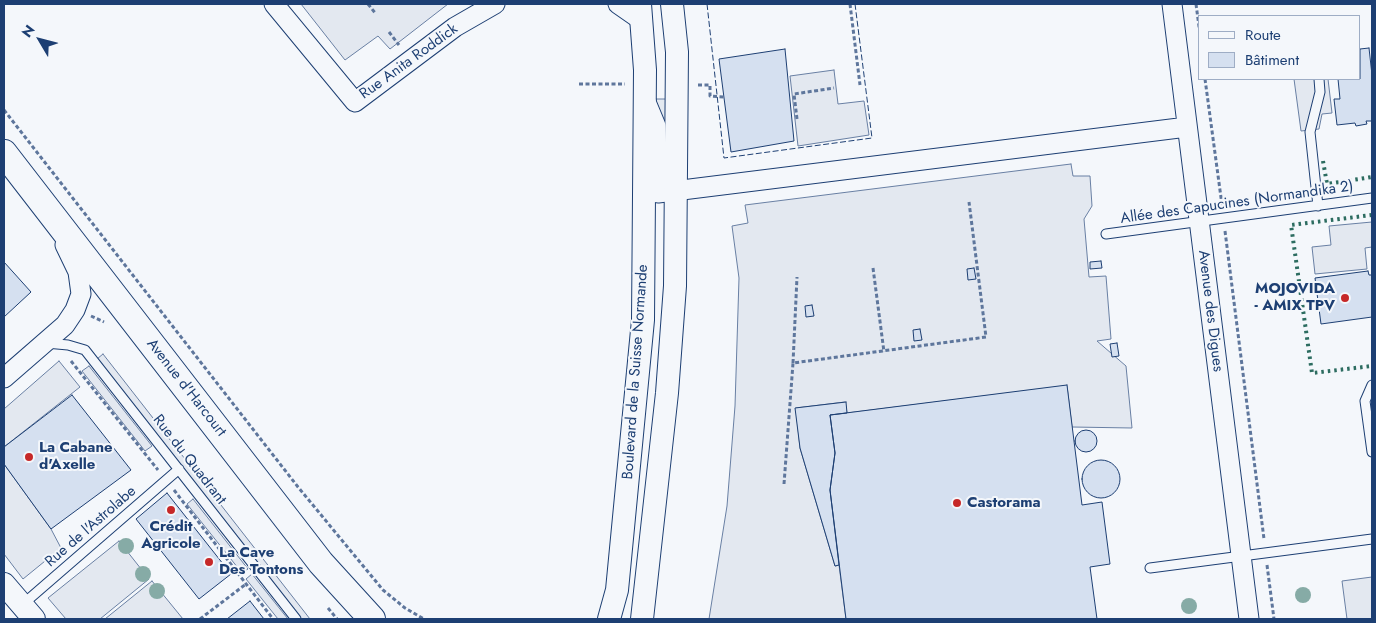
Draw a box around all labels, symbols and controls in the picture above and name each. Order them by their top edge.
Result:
north arrow [15,15,65,65]
legend [1198,15,1361,80]
street label: Rue Anita Roddick [356,20,462,104]
text: N [17,21,39,41]
text: Route [1245,24,1281,46]
text: Bâtiment [1245,49,1299,71]
street label: Allée des Capucines (Normandika 2) [1119,178,1355,228]
street label: Avenue des Digues [1194,249,1226,373]
street label: Boulevard de la Suisse Normande [619,264,653,480]
place label: MOJOVIDA - AMIX TPV [1254,280,1335,315]
marker: MOJOVIDA - AMIX TPV [1339,292,1351,304]
street label: Avenue d'Harcourt [142,336,230,440]
street label: Rue du Quadrant [148,412,230,508]
place label: La Cabane d'Axelle [39,439,113,474]
marker: La Cabane d'Axelle [23,451,35,463]
street label: Rue de l'Astrolabe [42,483,140,571]
place label: Castorama [967,494,1041,512]
marker: Castorama [951,497,963,509]
marker: Crédit Agricole [165,504,177,516]
place label: Crédit Agricole [141,518,201,553]
place label: La Cave Des Tontons [219,544,303,579]
marker: La Cave Des Tontons [203,556,215,568]

